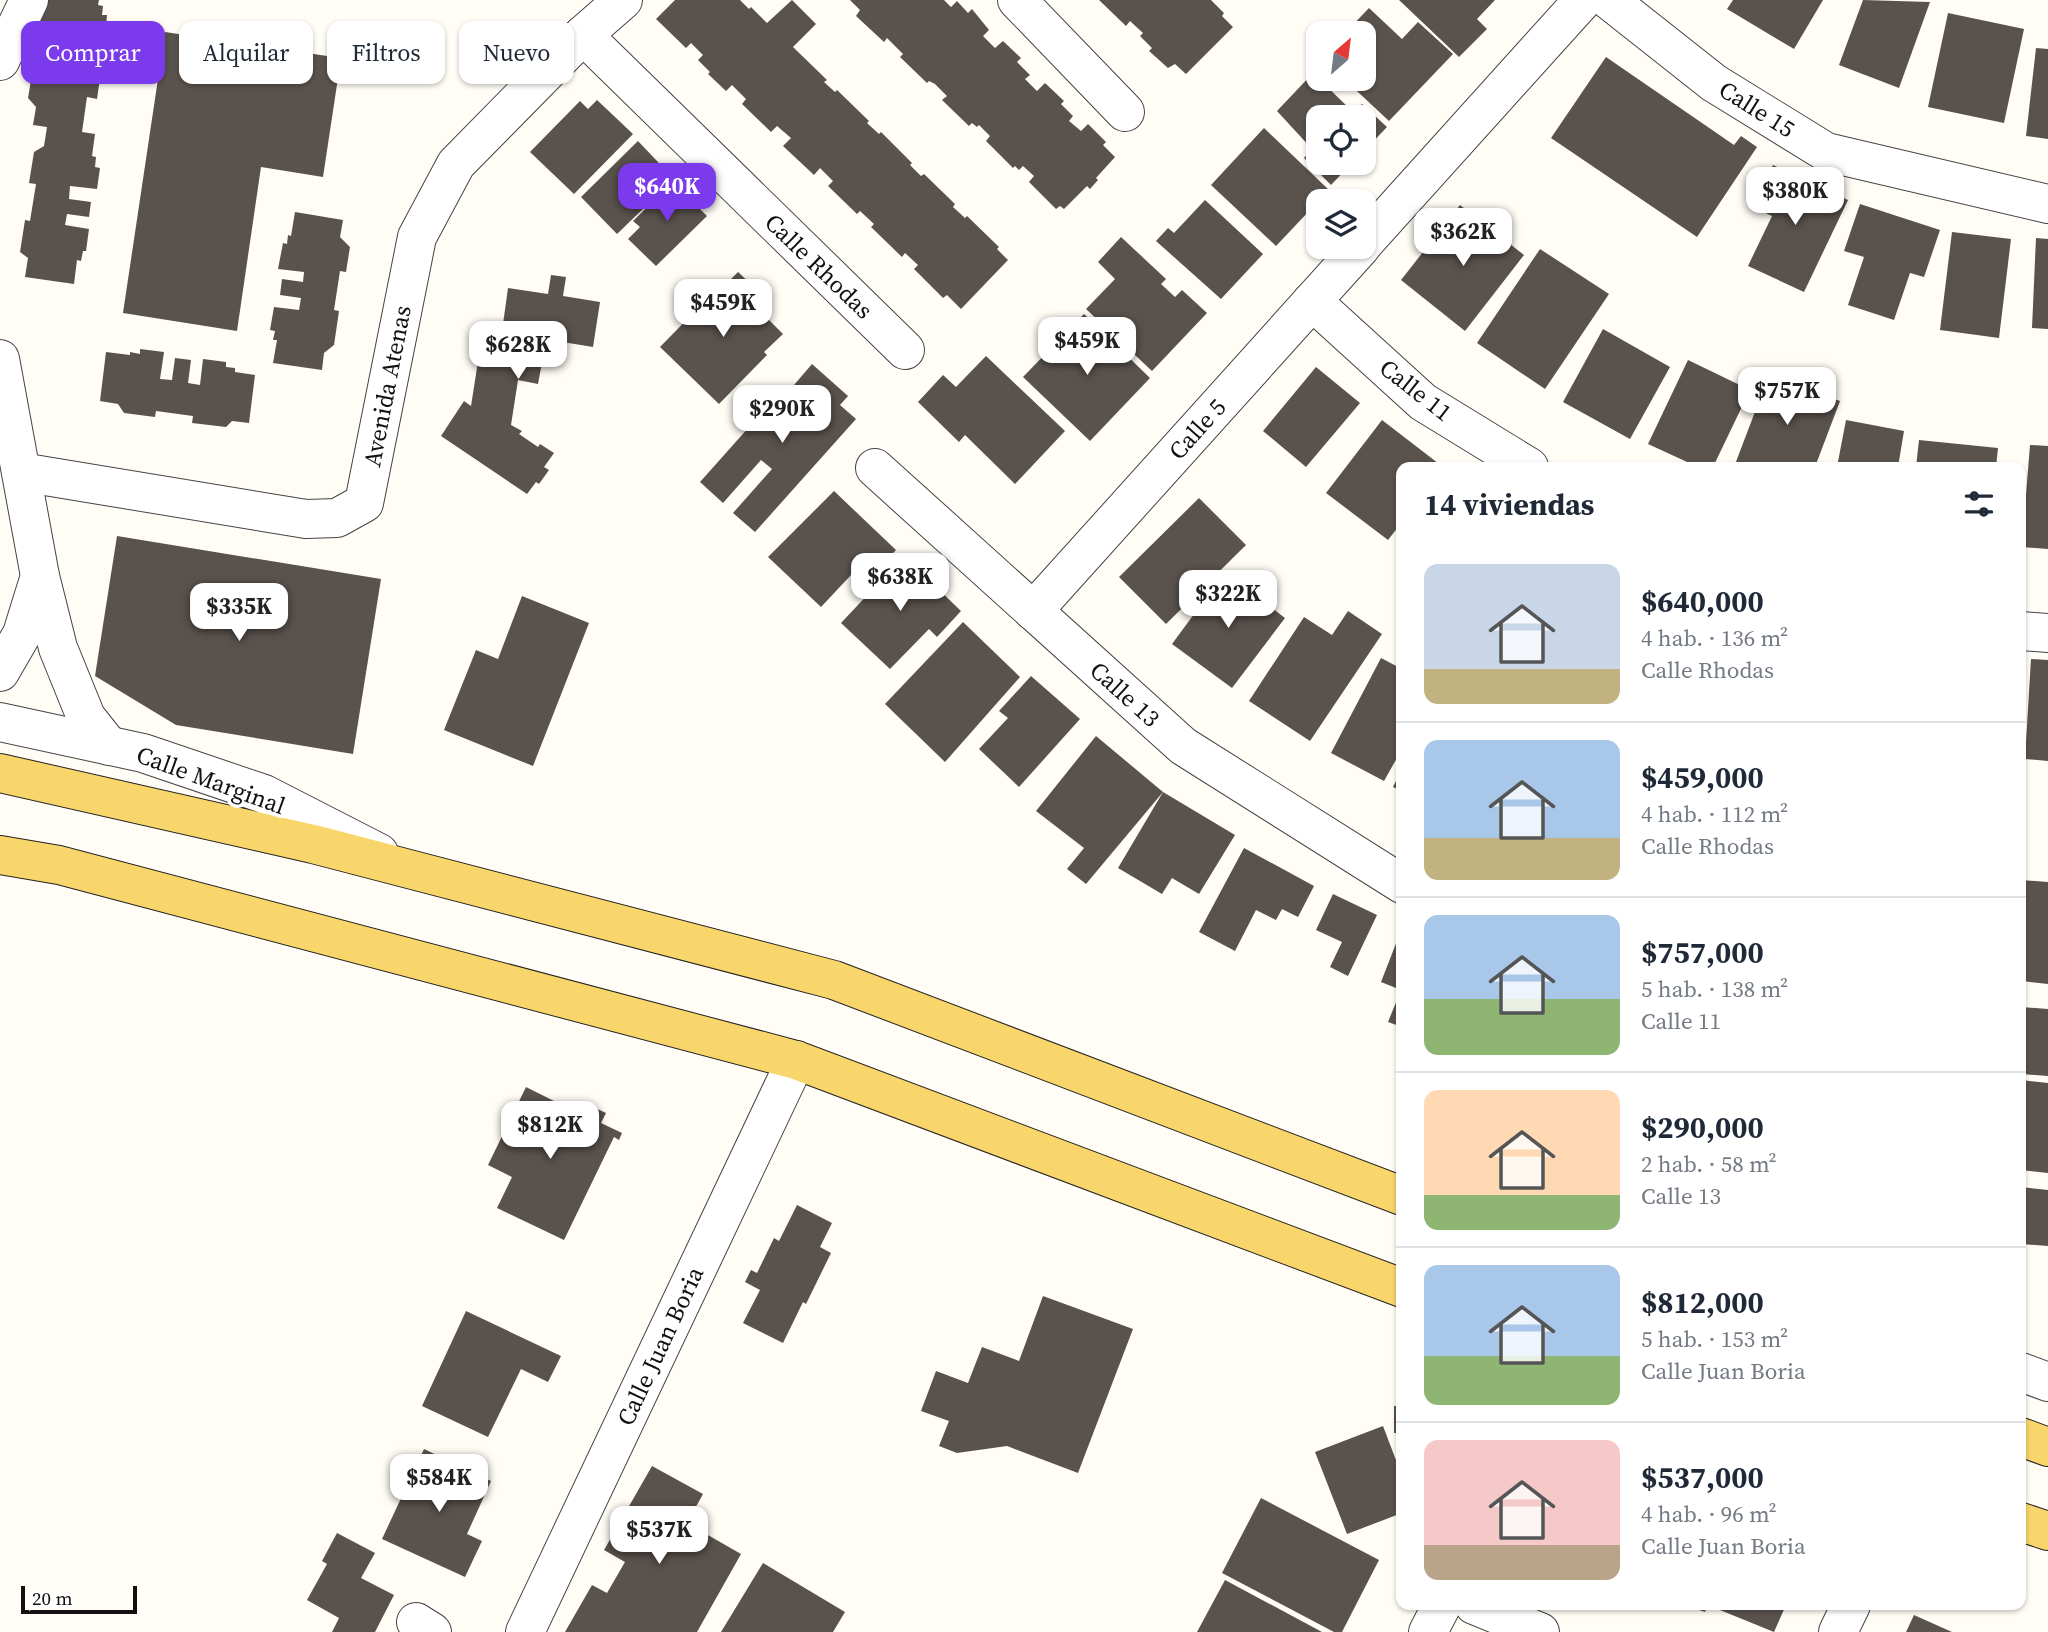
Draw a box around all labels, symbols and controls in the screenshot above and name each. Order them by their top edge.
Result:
chip: Comprar [21,21,165,84]
chip: Alquilar [179,21,313,84]
chip: Filtros [327,21,445,84]
chip: Nuevo [459,21,574,84]
north arrow [1306,21,1376,91]
map controls [1306,21,1376,259]
street label: Calle 15 [1713,73,1801,145]
button: locate [1306,105,1376,175]
pin: $640K [618,164,716,223]
pin: $380K [1746,168,1844,227]
text: $640K [634,170,700,202]
text: $380K [1762,174,1828,206]
button: layers [1306,189,1376,259]
street label: Calle Rhodas [758,206,880,326]
pin: $362K [1414,208,1512,268]
text: $362K [1430,215,1496,247]
pin: $459K [674,280,772,339]
text: $459K [690,286,756,318]
street label: Avenida Atenas [355,302,419,470]
pin: $459K [1038,318,1136,377]
pin: $628K [469,322,567,381]
text: $459K [1054,324,1120,356]
text: $628K [485,328,551,360]
street label: Calle 11 [1373,351,1459,429]
pin: $757K [1738,368,1836,427]
text: $757K [1754,374,1820,406]
pin: $290K [733,386,831,445]
street label: Calle 5 [1161,391,1233,467]
text: $290K [749,392,815,424]
text: 14 viviendas [1424,484,1595,525]
icon: filters [1960,485,1998,523]
pin: $638K [851,554,949,613]
text: $638K [867,560,933,592]
pin: $322K [1179,570,1277,630]
text: $322K [1195,577,1261,609]
text: $640,000 [1641,581,1764,622]
pin: $335K [190,584,288,643]
text: $335K [206,590,272,622]
icon: home [1480,592,1564,676]
text: 4 hab. · 136 m² [1641,622,1788,654]
street label: Calle 13 [1083,654,1167,734]
text: Calle Rhodas [1641,654,1774,686]
street label: Calle Marginal [132,738,290,822]
text: $459,000 [1641,757,1764,798]
icon: home [1480,768,1564,852]
text: 4 hab. · 112 m² [1641,798,1788,830]
text: Calle Rhodas [1641,830,1774,862]
text: $757,000 [1641,932,1764,973]
icon: home [1480,943,1564,1027]
text: 5 hab. · 138 m² [1641,973,1788,1005]
text: Calle 11 [1641,1005,1721,1037]
pin: $812K [501,1102,599,1161]
text: $290,000 [1641,1107,1764,1148]
text: $812K [517,1108,583,1140]
icon: home [1480,1118,1564,1202]
text: 2 hab. · 58 m² [1641,1148,1777,1180]
text: Calle 13 [1641,1180,1721,1212]
street label: Calle Juan Boria [609,1260,712,1431]
text: $812,000 [1641,1282,1764,1323]
icon: home [1480,1293,1564,1377]
text: 5 hab. · 153 m² [1641,1323,1788,1355]
text: Calle Juan Boria [1641,1355,1806,1387]
pin: $584K [390,1454,488,1514]
text: $537,000 [1641,1457,1764,1498]
text: $584K [406,1461,472,1493]
icon: home [1480,1468,1564,1552]
text: 4 hab. · 96 m² [1641,1498,1777,1530]
pin: $537K [610,1506,708,1566]
text: $537K [626,1513,692,1545]
text: Calle Juan Boria [1641,1530,1806,1562]
scale bar [21,1583,136,1615]
text: 20 m [32,1585,73,1611]

